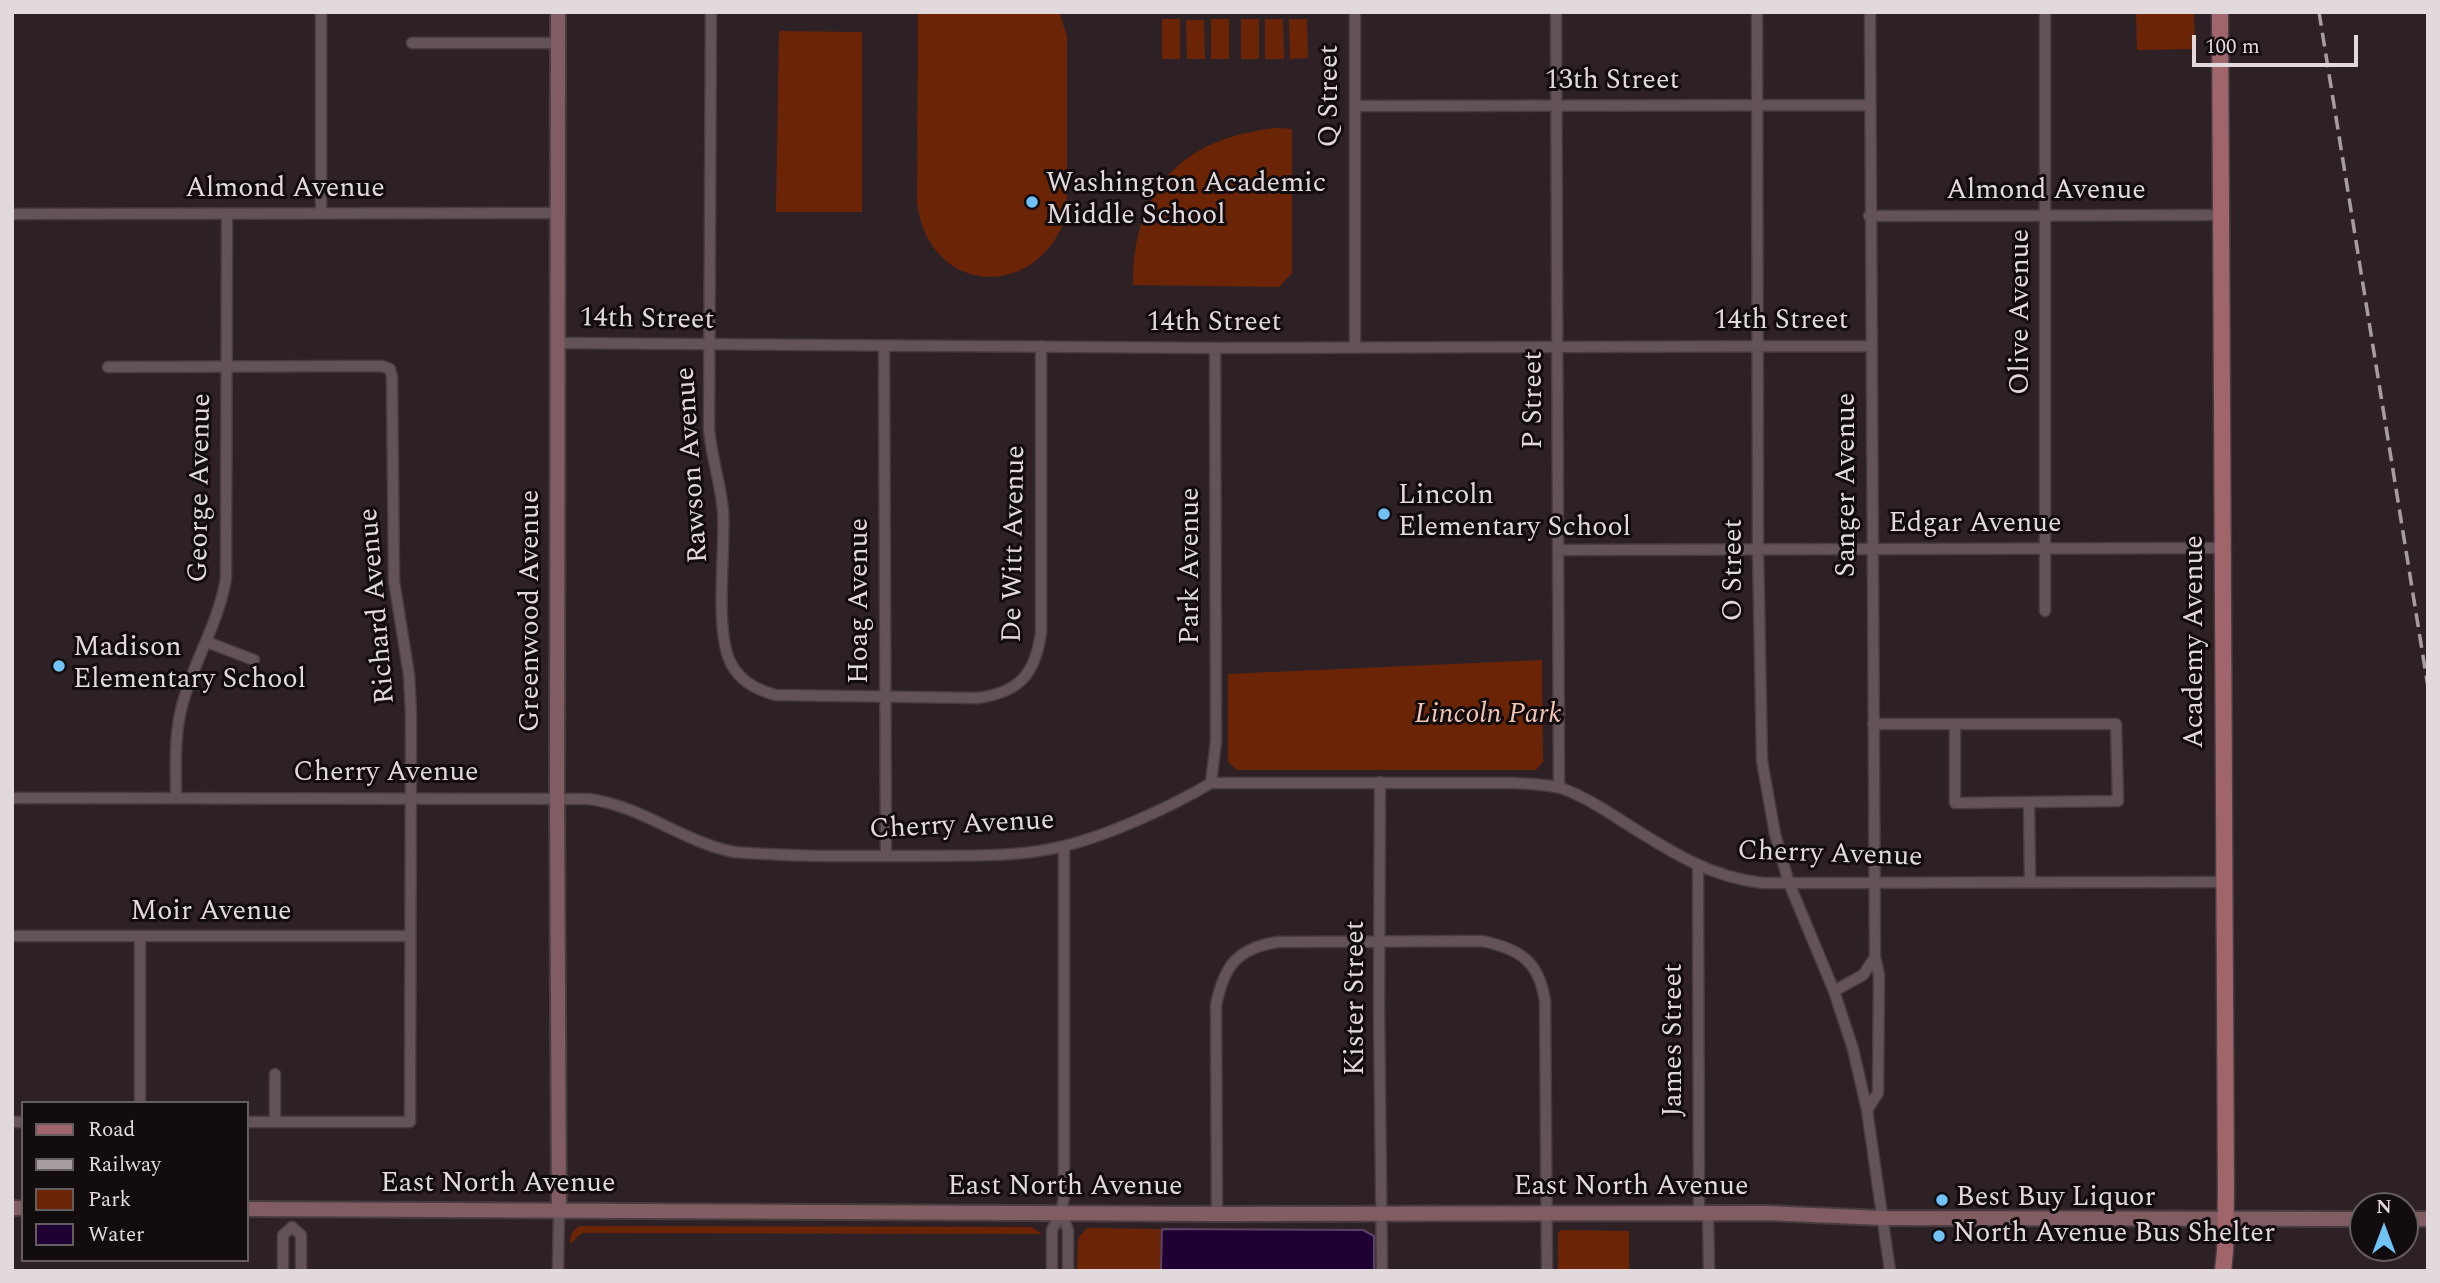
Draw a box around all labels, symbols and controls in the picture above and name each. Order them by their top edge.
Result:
scale bar [2195,21,2361,65]
text: 100 m [2205,31,2260,63]
street label: Q Street [1315,44,1349,148]
street label: 13th Street [1545,66,1679,100]
place label: Washington Academic Middle School [1046,169,1326,235]
street label: Almond Avenue [185,174,385,208]
street label: Almond Avenue [1946,176,2146,210]
marker: Washington Academic Middle School [1024,194,1040,210]
street label: Olive Avenue [2006,229,2040,395]
street label: 14th Street [579,303,715,339]
street label: 14th Street [1714,306,1848,340]
street label: 14th Street [1147,308,1281,342]
street label: P Street [1519,351,1553,449]
street label: Rawson Avenue [670,366,718,564]
street label: George Avenue [184,393,220,583]
street label: Sanger Avenue [1832,393,1866,577]
street label: De Witt Avenue [997,445,1035,643]
place label: Lincoln Elementary School [1398,481,1631,547]
street label: Park Avenue [1176,487,1210,645]
street label: Greenwood Avenue [516,490,550,732]
marker: Lincoln Elementary School [1376,506,1392,522]
street label: Richard Avenue [354,507,404,705]
street label: Edgar Avenue [1888,509,2062,543]
street label: Hoag Avenue [845,518,879,684]
street label: O Street [1719,518,1753,622]
street label: Academy Avenue [2180,535,2214,749]
place label: Madison Elementary School [73,633,306,699]
marker: Madison Elementary School [51,658,67,674]
park label: Lincoln Park [1415,700,1561,734]
street label: Cherry Avenue [293,758,479,792]
street label: Cherry Avenue [869,805,1055,849]
street label: Cherry Avenue [1737,836,1923,876]
street label: Moir Avenue [130,897,292,931]
street label: Kister Street [1341,920,1375,1076]
street label: James Street [1659,963,1693,1117]
legend [21,1101,248,1262]
text: Road [88,1114,135,1146]
text: Railway [88,1149,161,1181]
street label: East North Avenue [381,1169,615,1203]
street label: East North Avenue [948,1172,1182,1206]
street label: East North Avenue [1514,1172,1748,1206]
place label: Best Buy Liquor [1956,1183,2156,1217]
text: Park [88,1184,131,1216]
marker: Best Buy Liquor [1934,1192,1950,1208]
north arrow [2349,1192,2419,1262]
text: N [2376,1193,2392,1222]
text: Water [88,1219,144,1251]
place label: North Avenue Bus Shelter [1953,1219,2275,1253]
marker: North Avenue Bus Shelter [1931,1228,1947,1244]

